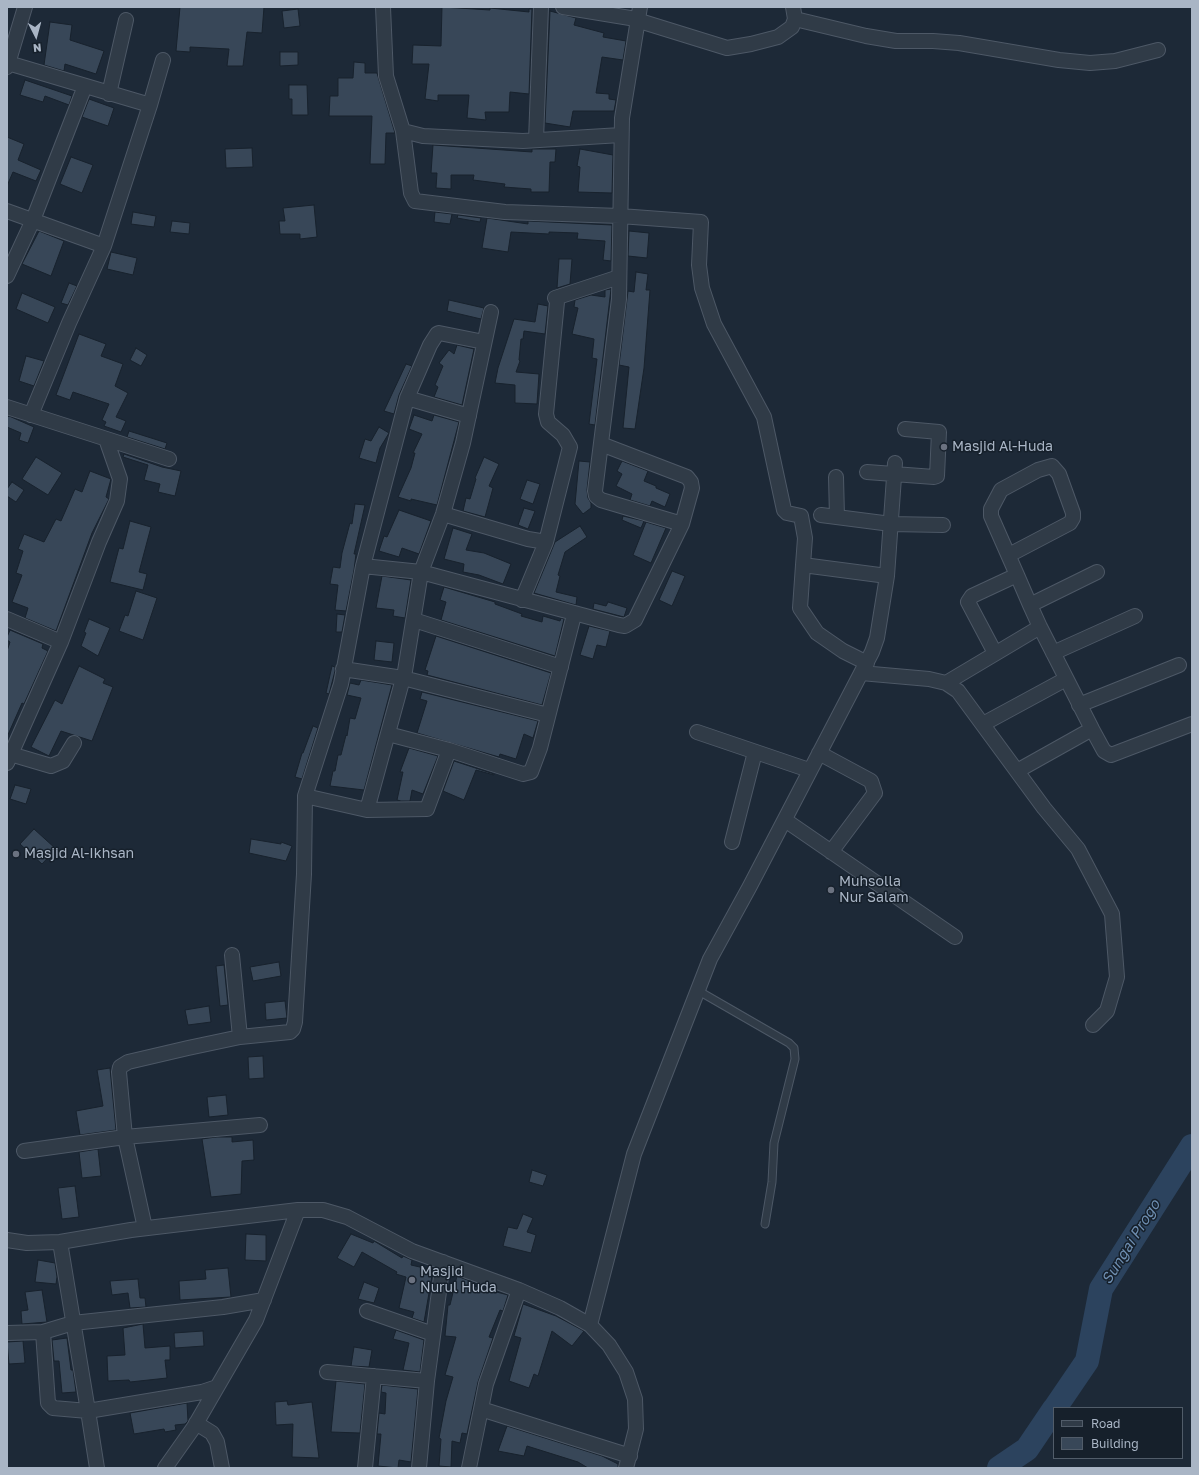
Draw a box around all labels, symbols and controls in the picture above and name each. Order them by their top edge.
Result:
north arrow [16,16,56,56]
text: N [32,42,42,55]
place label: Masjid Al-Huda [952,439,1053,455]
marker: Masjid Al-Huda [939,442,949,452]
place label: Masjid Al-Ikhsan [24,846,134,862]
marker: Masjid Al-Ikhsan [11,849,21,859]
place label: Muhsolla Nur Salam [839,874,909,906]
marker: Muhsolla Nur Salam [826,885,836,895]
water label: Sungai Progo [1098,1196,1164,1288]
place label: Masjid Nurul Huda [420,1264,497,1296]
marker: Masjid Nurul Huda [407,1275,417,1285]
legend [1053,1407,1183,1459]
text: Road [1091,1416,1120,1431]
text: Building [1091,1436,1139,1451]

